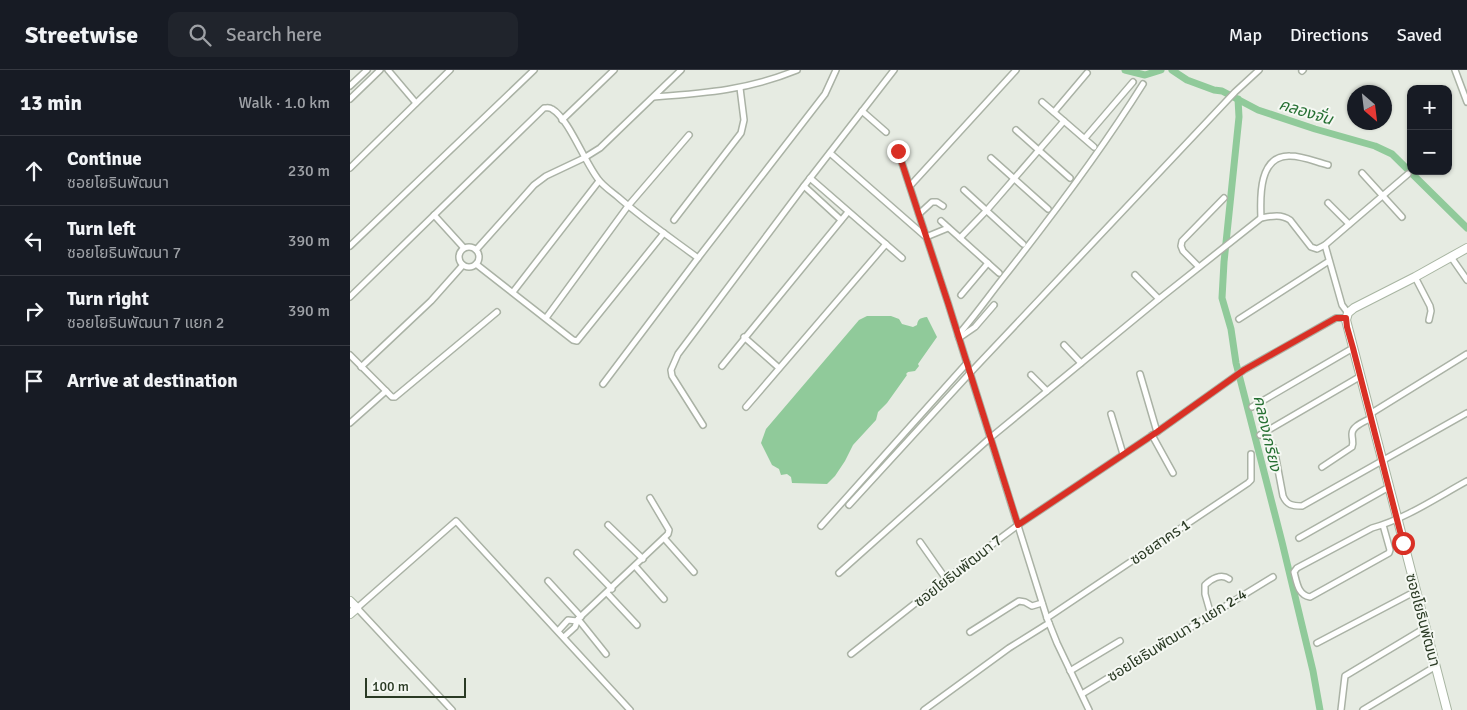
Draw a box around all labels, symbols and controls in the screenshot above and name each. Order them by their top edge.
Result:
search box [168,12,518,57]
text: Streetwise [25,20,138,50]
icon: search [186,21,214,49]
text: Search here [226,23,322,47]
text: Map [1229,24,1262,46]
text: Directions [1290,24,1369,46]
text: Saved [1397,24,1442,46]
north arrow [1347,85,1392,130]
map controls [1407,85,1452,175]
button: + [1407,85,1452,130]
text: 13 min [20,90,82,116]
text: Walk · 1.0 km [238,93,330,113]
water label: คลองจั่น [1276,93,1336,130]
button: − [1407,130,1452,175]
route end [887,140,910,163]
text: Continue [67,147,142,171]
icon: ahead [20,157,48,185]
text: 230 m [288,161,330,181]
text: ซอยโยธินพัฒนา [67,173,169,193]
text: Turn left [67,217,136,241]
icon: left [20,227,48,255]
text: 390 m [288,231,330,251]
text: ซอยโยธินพัฒนา 7 [67,243,181,263]
text: Turn right [67,287,149,311]
icon: right [20,297,48,325]
text: 390 m [288,301,330,321]
text: ซอยโยธินพัฒนา 7 แยก 2 [67,313,224,333]
icon: arrive [20,367,48,395]
text: Arrive at destination [67,369,238,393]
water label: คลองเกรียง [1249,393,1286,474]
street label: ซอยสาคร 1 [1127,515,1193,569]
street label: ซอยโยธินพัฒนา 7 [910,531,1006,611]
route start [1392,532,1415,555]
street label: ซอยโยธินพัฒนา [1402,572,1444,668]
street label: ซอยโยธินพัฒนา 3 แยก 2-4 [1104,585,1250,685]
scale bar [365,675,466,698]
text: 100 m [372,678,409,695]

